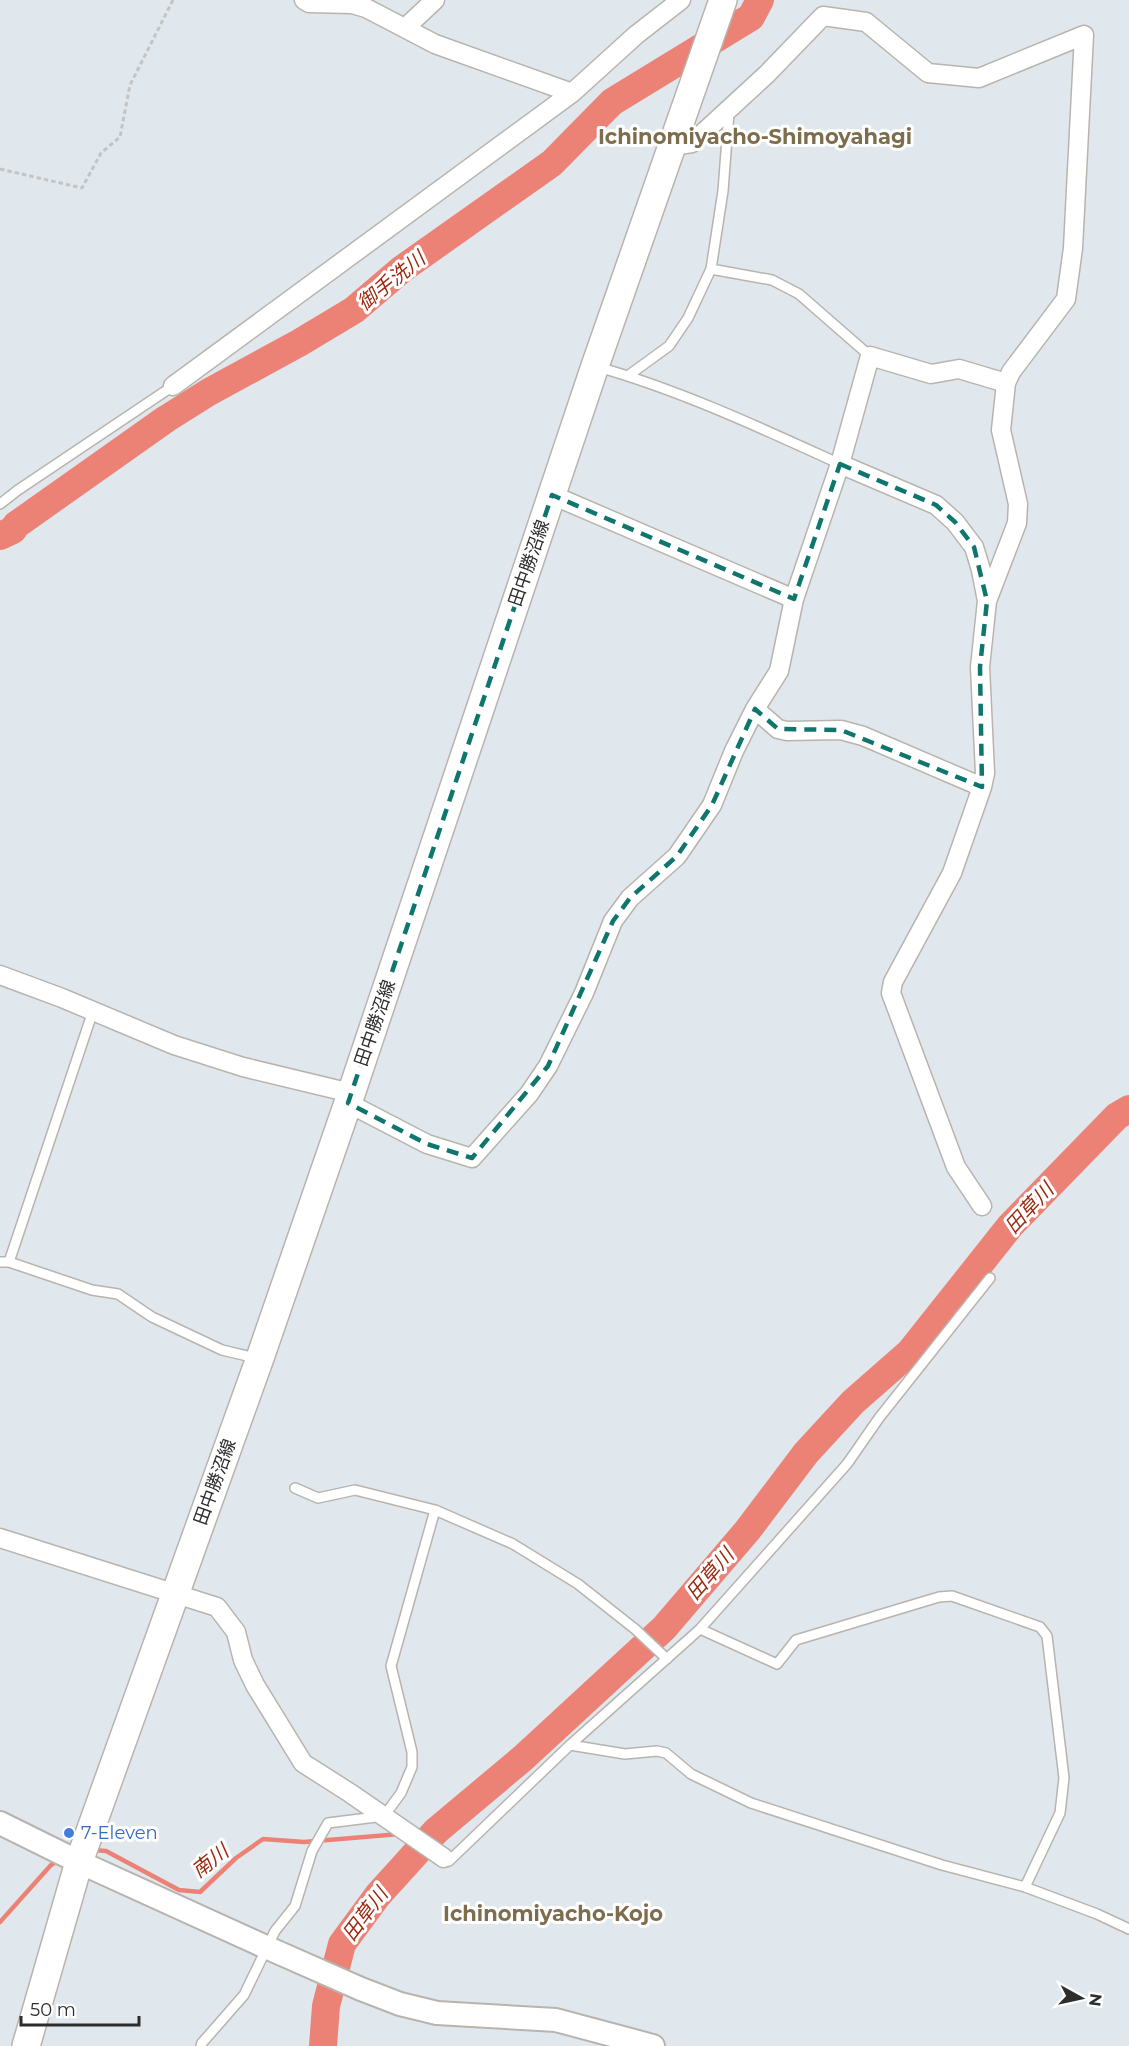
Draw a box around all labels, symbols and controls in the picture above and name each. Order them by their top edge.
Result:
district label: Ichinomiyacho-Shimoyahagi [598,124,912,149]
water label: 御手洗川 [352,245,431,315]
street label: 田中勝沼線 [504,517,554,609]
street label: 田中勝沼線 [350,977,400,1069]
water label: 田草川 [1000,1176,1060,1238]
street label: 田中勝沼線 [189,1436,241,1528]
water label: 田草川 [681,1542,740,1605]
place label: 7-Eleven [81,1822,158,1844]
marker: 7-Eleven [62,1826,76,1840]
water label: 南川 [187,1838,235,1883]
water label: 田草川 [337,1881,394,1945]
district label: Ichinomiyacho-Kojo [443,1901,663,1926]
north arrow [1051,1968,1111,2028]
scale bar [21,1989,140,2027]
text: N [1085,1992,1106,2008]
text: 50 m [30,1999,76,2021]

